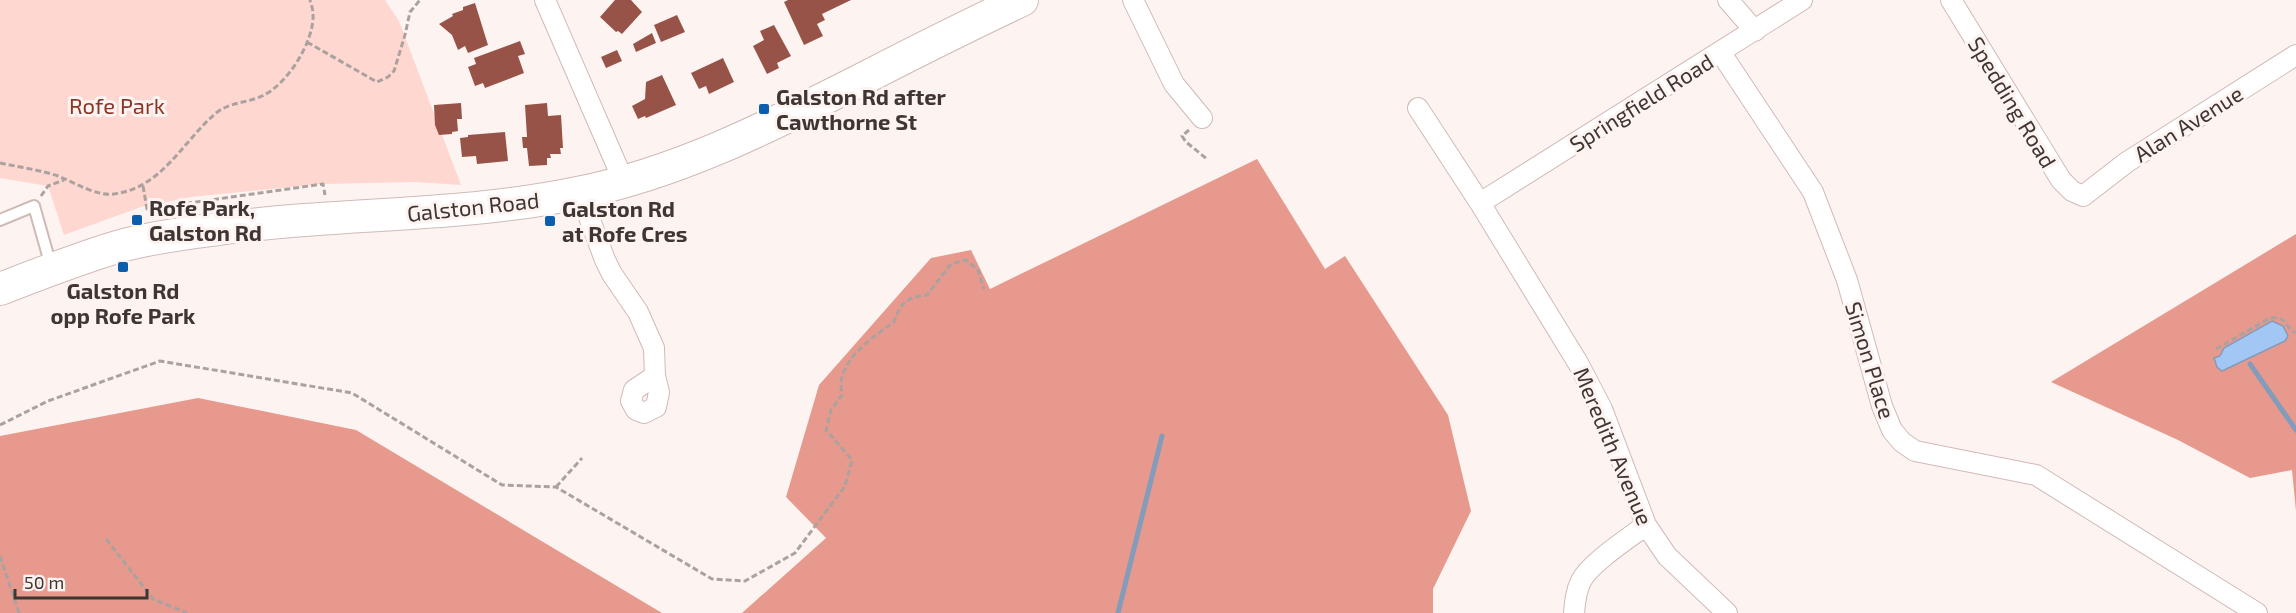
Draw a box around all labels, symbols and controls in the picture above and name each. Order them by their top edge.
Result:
street label: Spedding Road [1964,32,2062,172]
street label: Springfield Road [1564,47,1718,157]
street label: Alan Avenue [2129,79,2247,167]
place label: Galston Rd after Cawthorne St [776,83,947,134]
park label: Rofe Park [69,92,165,118]
marker: Galston Rd after Cawthorne St [757,102,771,116]
street label: Galston Road [406,186,540,226]
place label: Rofe Park, Galston Rd [149,194,262,245]
place label: Galston Rd at Rofe Cres [562,195,688,246]
marker: Rofe Park, Galston Rd [130,213,144,227]
marker: Galston Rd at Rofe Cres [543,214,557,228]
marker: Galston Rd opp Rofe Park [116,260,130,274]
place label: Galston Rd opp Rofe Park [51,277,196,328]
street label: Simon Place [1841,298,1901,422]
street label: Meredith Avenue [1569,363,1659,529]
scale bar [15,562,147,600]
text: 50 m [24,571,64,593]

